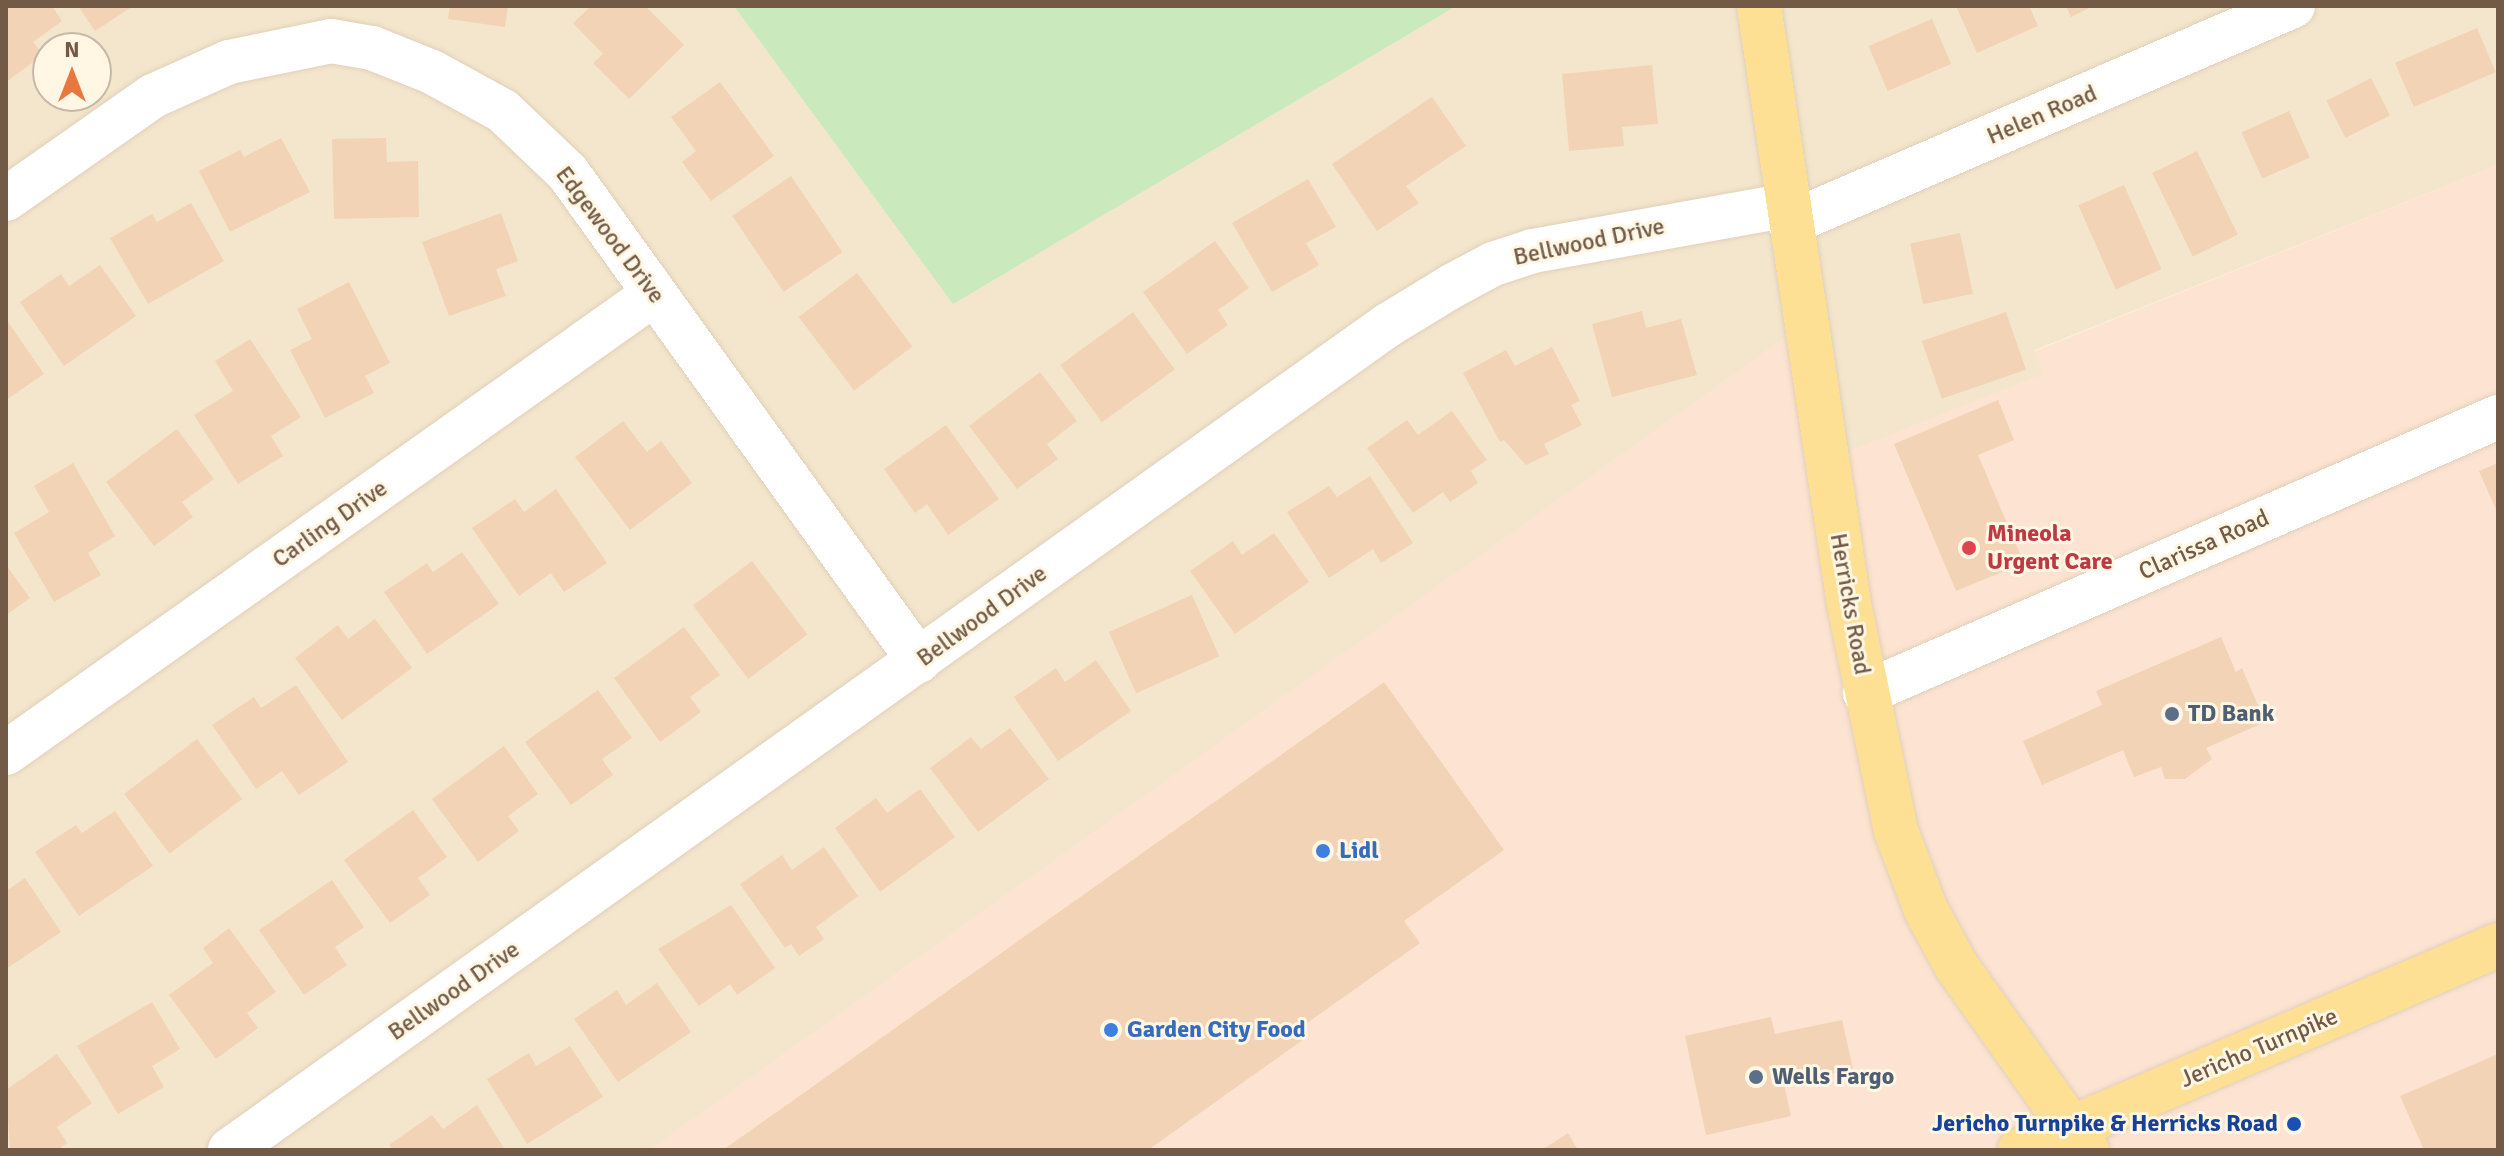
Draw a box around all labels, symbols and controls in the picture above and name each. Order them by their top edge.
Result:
north arrow [32,32,112,112]
text: N [64,36,80,63]
street label: Helen Road [1983,79,2101,151]
street label: Edgewood Drive [549,161,671,309]
street label: Bellwood Drive [1511,212,1667,272]
street label: Carling Drive [267,474,393,574]
street label: Clarissa Road [2135,504,2273,586]
place label: Mineola Urgent Care [1987,520,2113,576]
street label: Herricks Road [1823,531,1877,677]
marker: Mineola Urgent Care [1958,537,1980,559]
street label: Bellwood Drive [911,559,1053,673]
place label: TD Bank [2188,700,2274,728]
marker: TD Bank [2163,705,2181,723]
place label: Lidl [1339,837,1379,865]
marker: Lidl [1314,842,1332,860]
street label: Bellwood Drive [383,935,525,1047]
street label: Jericho Turnpike [2176,1002,2342,1094]
place label: Garden City Food [1127,1016,1306,1044]
marker: Garden City Food [1102,1021,1120,1039]
place label: Wells Fargo [1772,1063,1894,1091]
marker: Wells Fargo [1747,1068,1765,1086]
place label: Jericho Turnpike & Herricks Road [1932,1110,2278,1138]
marker: Jericho Turnpike & Herricks Road [2285,1115,2303,1133]

